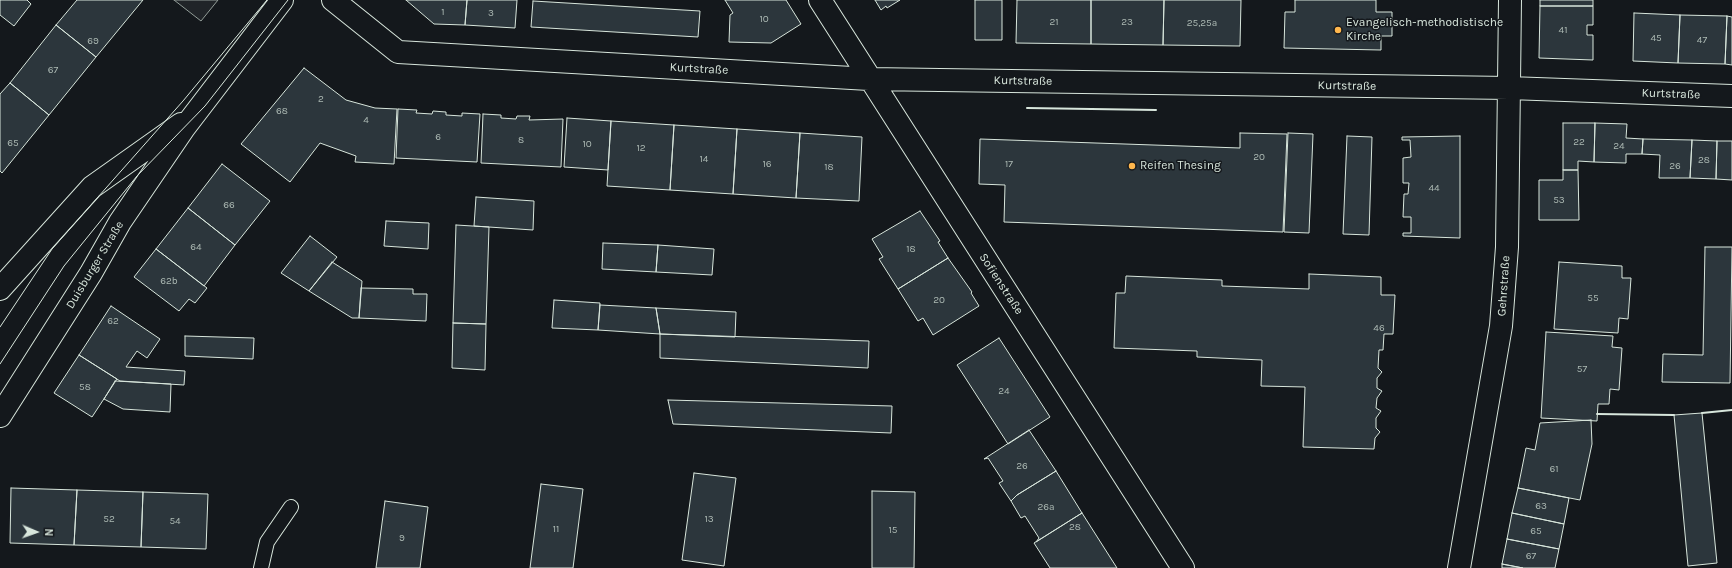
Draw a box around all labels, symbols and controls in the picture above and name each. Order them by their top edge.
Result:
house number: 1 [441,6,445,18]
house number: 3 [488,7,494,19]
house number: 10 [759,13,769,25]
house number: 21 [1049,16,1059,28]
house number: 23 [1121,16,1133,28]
place label: Evangelisch-methodistische Kirche [1346,16,1503,44]
house number: 25,25a [1187,17,1217,29]
house number: 41 [1559,24,1567,36]
marker: Evangelisch-methodistische Kirche [1333,25,1343,35]
house number: 45 [1650,32,1662,44]
house number: 47 [1697,34,1707,46]
house number: 69 [87,35,99,47]
street label: Kurtstraße [669,60,729,78]
house number: 67 [48,64,58,76]
street label: Kurtstraße [994,73,1052,89]
street label: Kurtstraße [1318,78,1376,94]
street label: Kurtstraße [1641,86,1701,102]
house number: 2 [318,93,324,105]
house number: 68 [276,105,288,117]
house number: 4 [363,114,369,126]
house number: 6 [435,131,441,143]
house number: 8 [518,134,524,146]
house number: 22 [1573,136,1585,148]
house number: 65 [7,137,19,149]
house number: 10 [582,138,592,150]
house number: 24 [1613,140,1625,152]
house number: 12 [636,142,646,154]
house number: 20 [1253,151,1265,163]
house number: 14 [700,153,708,165]
house number: 28 [1698,154,1710,166]
house number: 16 [762,158,772,170]
house number: 17 [1005,158,1013,170]
place label: Reifen Thesing [1140,159,1221,173]
house number: 26 [1669,160,1681,172]
house number: 18 [824,161,834,173]
marker: Reifen Thesing [1127,161,1137,171]
house number: 44 [1428,182,1440,194]
house number: 53 [1553,194,1565,206]
house number: 66 [223,199,235,211]
street label: Duisburger Straße [63,218,127,312]
house number: 64 [190,241,202,253]
house number: 18 [906,243,916,255]
street label: Sofienstraße [976,251,1026,317]
street label: Gehrstraße [1495,255,1513,317]
house number: 62b [160,275,178,287]
house number: 55 [1587,292,1599,304]
house number: 20 [933,294,945,306]
house number: 62 [107,315,119,327]
house number: 46 [1373,322,1385,334]
house number: 57 [1577,363,1587,375]
house number: 58 [79,381,91,393]
house number: 24 [998,385,1010,397]
house number: 26 [1016,460,1028,472]
house number: 61 [1549,463,1559,475]
house number: 63 [1535,500,1547,512]
house number: 26a [1037,501,1055,513]
north arrow [16,512,56,552]
house number: 52 [103,513,115,525]
house number: 13 [704,513,714,525]
house number: 54 [169,515,181,527]
house number: 28 [1069,521,1081,533]
house number: 11 [553,523,559,535]
house number: 15 [889,524,897,536]
house number: 65 [1530,525,1542,537]
text: N [42,528,55,537]
house number: 9 [399,532,405,544]
house number: 67 [1526,550,1536,562]

